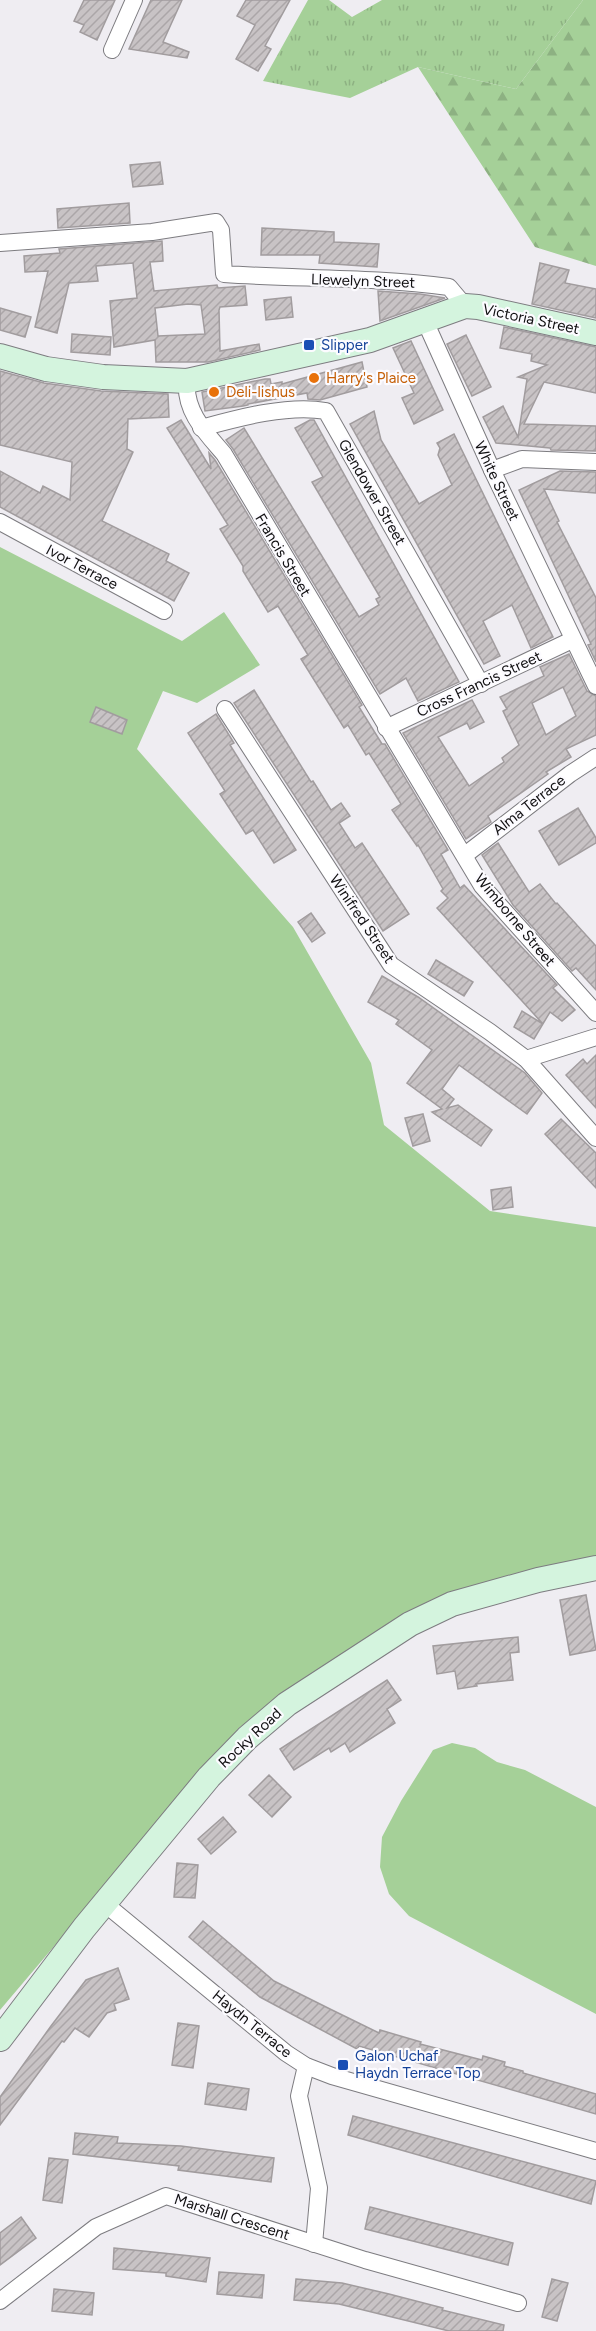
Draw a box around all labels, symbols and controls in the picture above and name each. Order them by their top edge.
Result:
street label: Llewelyn Street [311,270,416,292]
street label: Victoria Street [481,300,581,338]
place label: Slipper [321,336,368,354]
marker: Slipper [302,338,316,352]
place label: Harry's Plaice [326,369,416,387]
marker: Harry's Plaice [307,371,321,385]
place label: Deli-lishus [226,383,295,401]
marker: Deli-lishus [207,385,221,399]
street label: Glendower Street [334,436,410,548]
street label: White Street [471,438,523,524]
street label: Francis Street [251,510,315,600]
street label: Ivor Terrace [43,541,121,593]
street label: Cross Francis Street [414,647,545,721]
street label: Alma Terrace [489,771,569,839]
street label: Wimborne Street [471,870,559,970]
street label: Winifred Street [326,871,398,967]
street label: Rocky Road [215,1704,285,1772]
street label: Haydn Terrace [209,1986,295,2062]
place label: Galon Uchaf Haydn Terrace Top [355,2047,481,2082]
marker: Galon Uchaf Haydn Terrace Top [336,2058,350,2072]
street label: Marshall Crescent [172,2190,292,2244]

